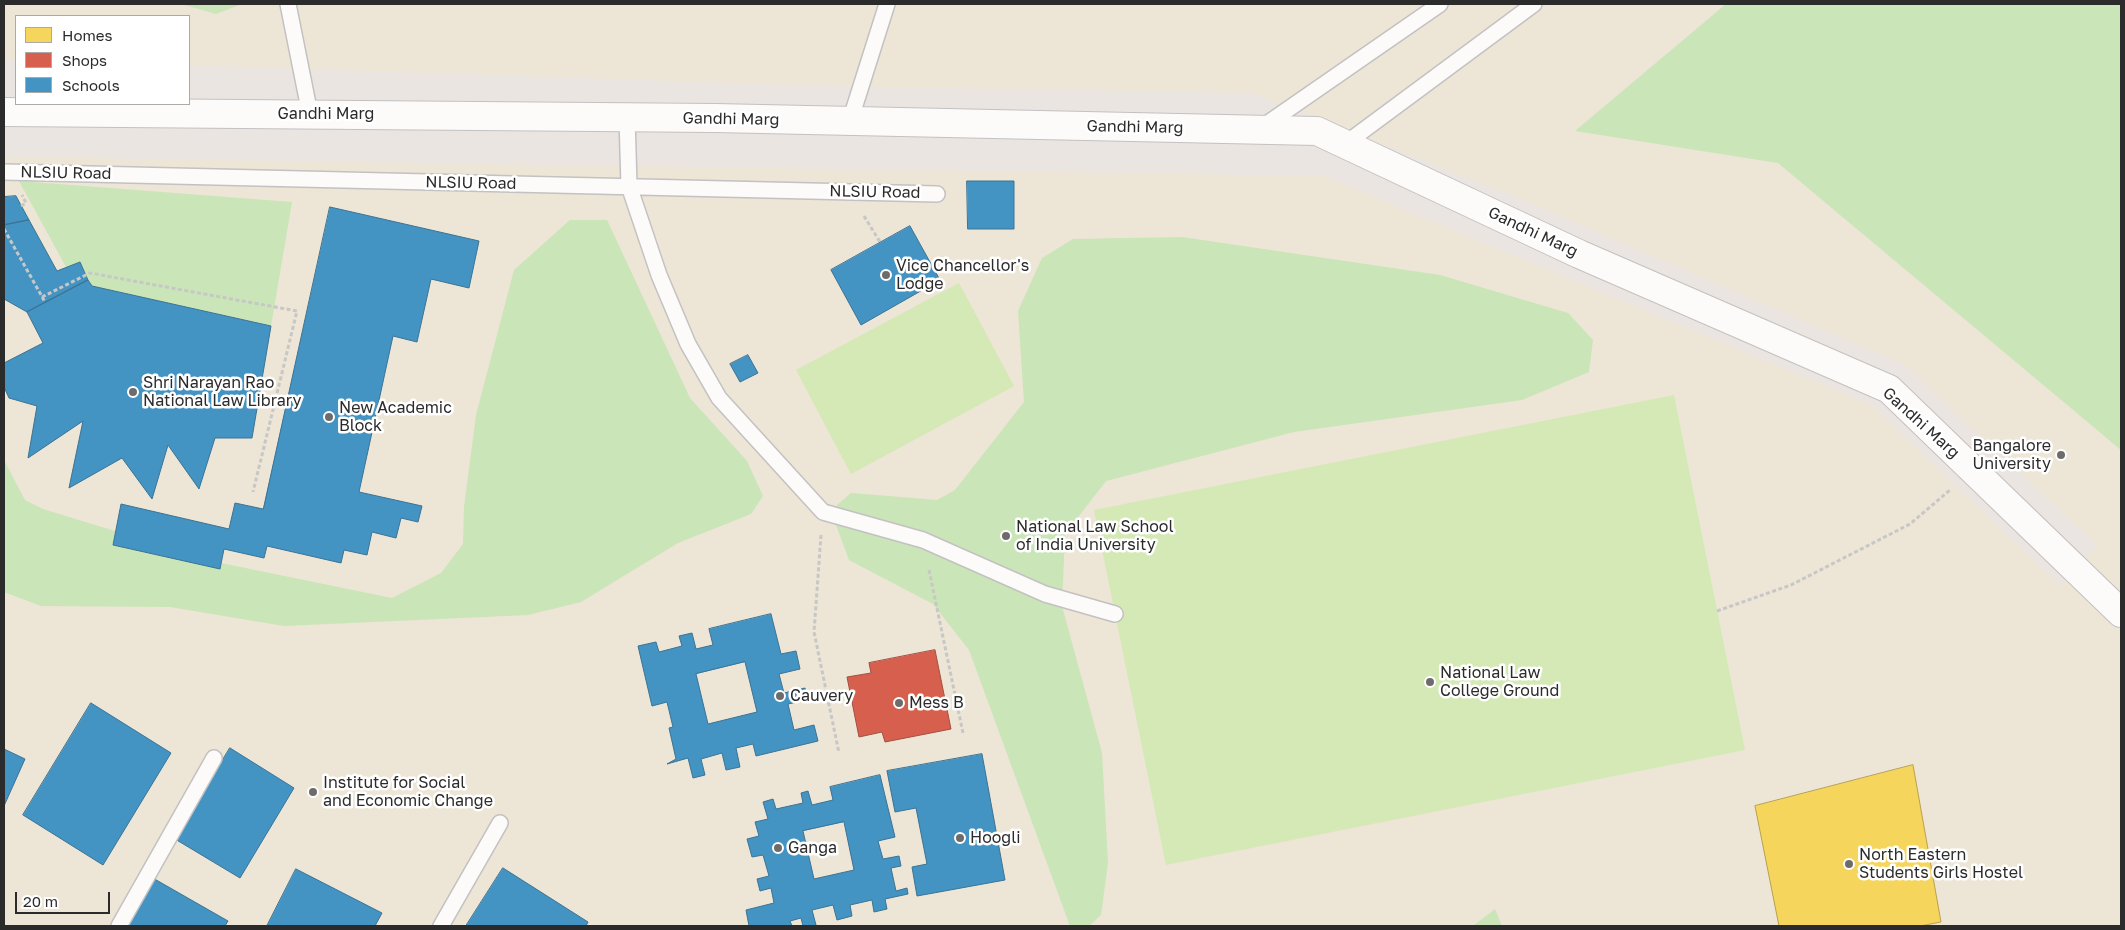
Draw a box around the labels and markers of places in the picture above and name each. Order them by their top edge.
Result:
place label: Vice Chancellor's Lodge [896,256,1029,294]
marker: Vice Chancellor's Lodge [880,269,892,281]
place label: Shri Narayan Rao National Law Library [143,373,301,411]
marker: Shri Narayan Rao National Law Library [127,386,139,398]
place label: New Academic Block [339,398,452,436]
marker: New Academic Block [323,411,335,423]
place label: Bangalore University [1973,436,2051,474]
marker: Bangalore University [2055,449,2067,461]
place label: National Law School of India University [1016,517,1174,555]
marker: National Law School of India University [1000,530,1012,542]
place label: National Law College Ground [1440,663,1559,701]
marker: National Law College Ground [1424,676,1436,688]
place label: Cauvery [790,686,853,706]
marker: Cauvery [774,690,786,702]
place label: Mess B [909,693,964,713]
marker: Mess B [893,697,905,709]
place label: Institute for Social and Economic Change [323,773,493,811]
marker: Institute for Social and Economic Change [307,786,319,798]
place label: Hoogli [970,828,1021,848]
marker: Hoogli [954,832,966,844]
place label: Ganga [788,838,837,858]
marker: Ganga [772,842,784,854]
place label: North Eastern Students Girls Hostel [1859,845,2023,883]
marker: North Eastern Students Girls Hostel [1843,858,1855,870]

